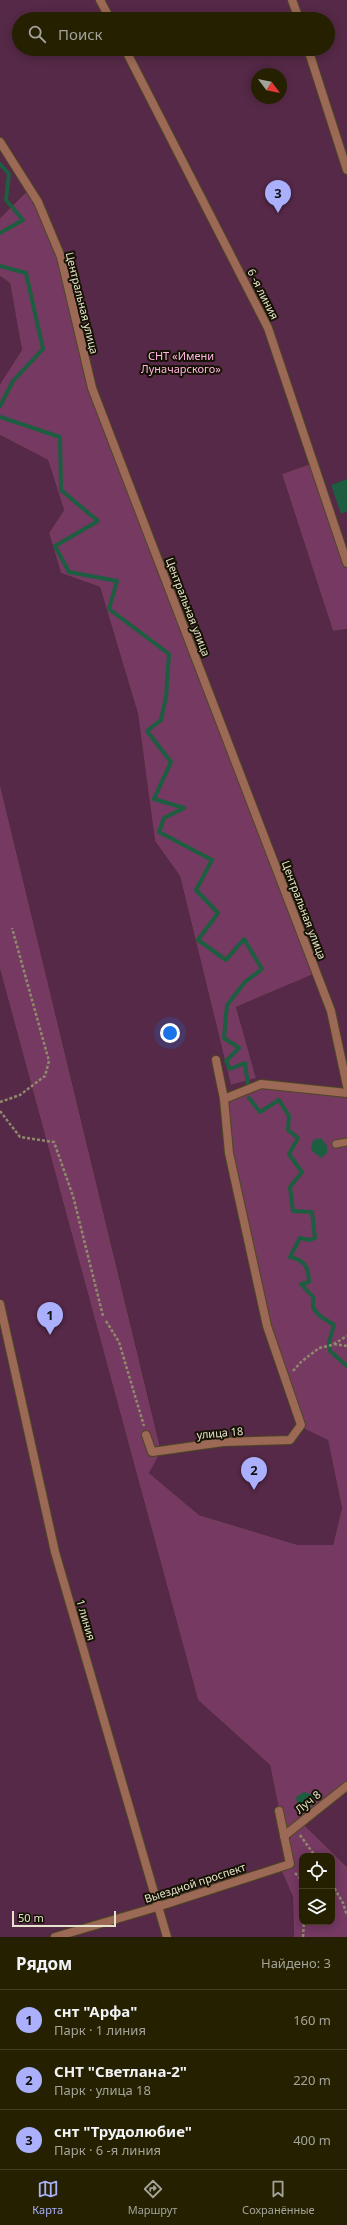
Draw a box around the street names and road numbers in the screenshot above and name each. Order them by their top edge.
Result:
street label: Центральная улица [63,250,102,355]
street label: 6 -я линия [244,266,283,322]
street label: Центральная улица [163,555,214,658]
street label: Центральная улица [279,858,330,961]
street label: улица 18 [196,1423,244,1442]
street label: 1 линия [73,1597,100,1642]
street label: Луч 8 [292,1787,324,1817]
street label: Выездной проспект [142,1859,247,1906]

